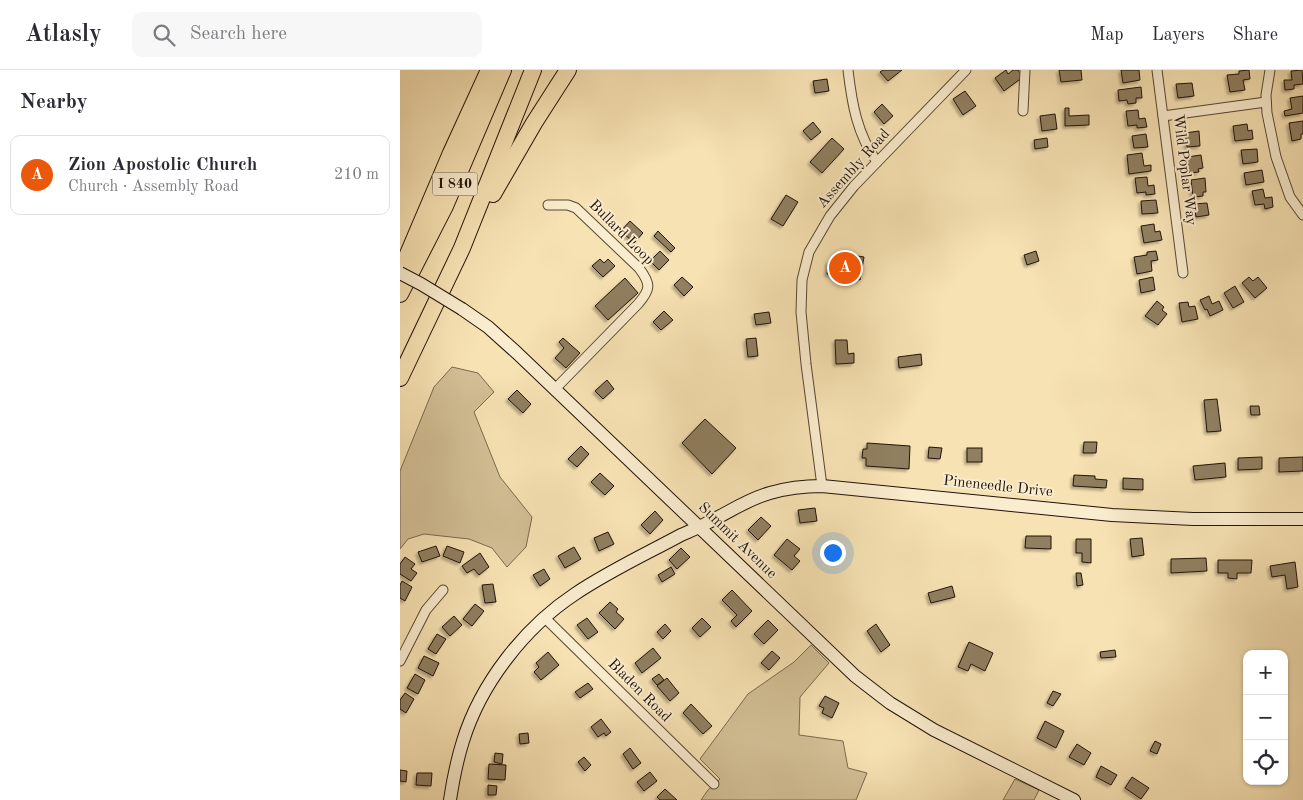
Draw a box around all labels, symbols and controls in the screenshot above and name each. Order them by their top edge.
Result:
search box [132,12,482,57]
icon: search [150,21,178,49]
text: Atlasly [25,23,102,47]
text: Search here [190,25,287,44]
text: Map [1090,26,1124,44]
text: Layers [1152,26,1204,44]
text: Share [1232,26,1278,44]
text: Nearby [20,92,88,113]
street label: Wild Poplar Way [1170,114,1198,226]
street label: Assembly Road [815,126,893,211]
text: Zion Apostolic Church [68,156,257,175]
text: A [31,167,43,183]
text: 210 m [334,167,379,183]
road number: I 840 [432,172,478,196]
text: Church · Assembly Road [68,179,239,195]
street label: Bullard Loop [586,198,656,268]
pin: A [829,249,861,287]
street label: Pineneedle Drive [942,474,1054,500]
street label: Summit Avenue [695,500,779,582]
your location [820,540,846,566]
map controls [1243,650,1288,785]
button: + [1243,650,1288,695]
street label: Bladen Road [605,657,674,726]
button: − [1243,695,1288,740]
button: locate [1243,740,1288,785]

